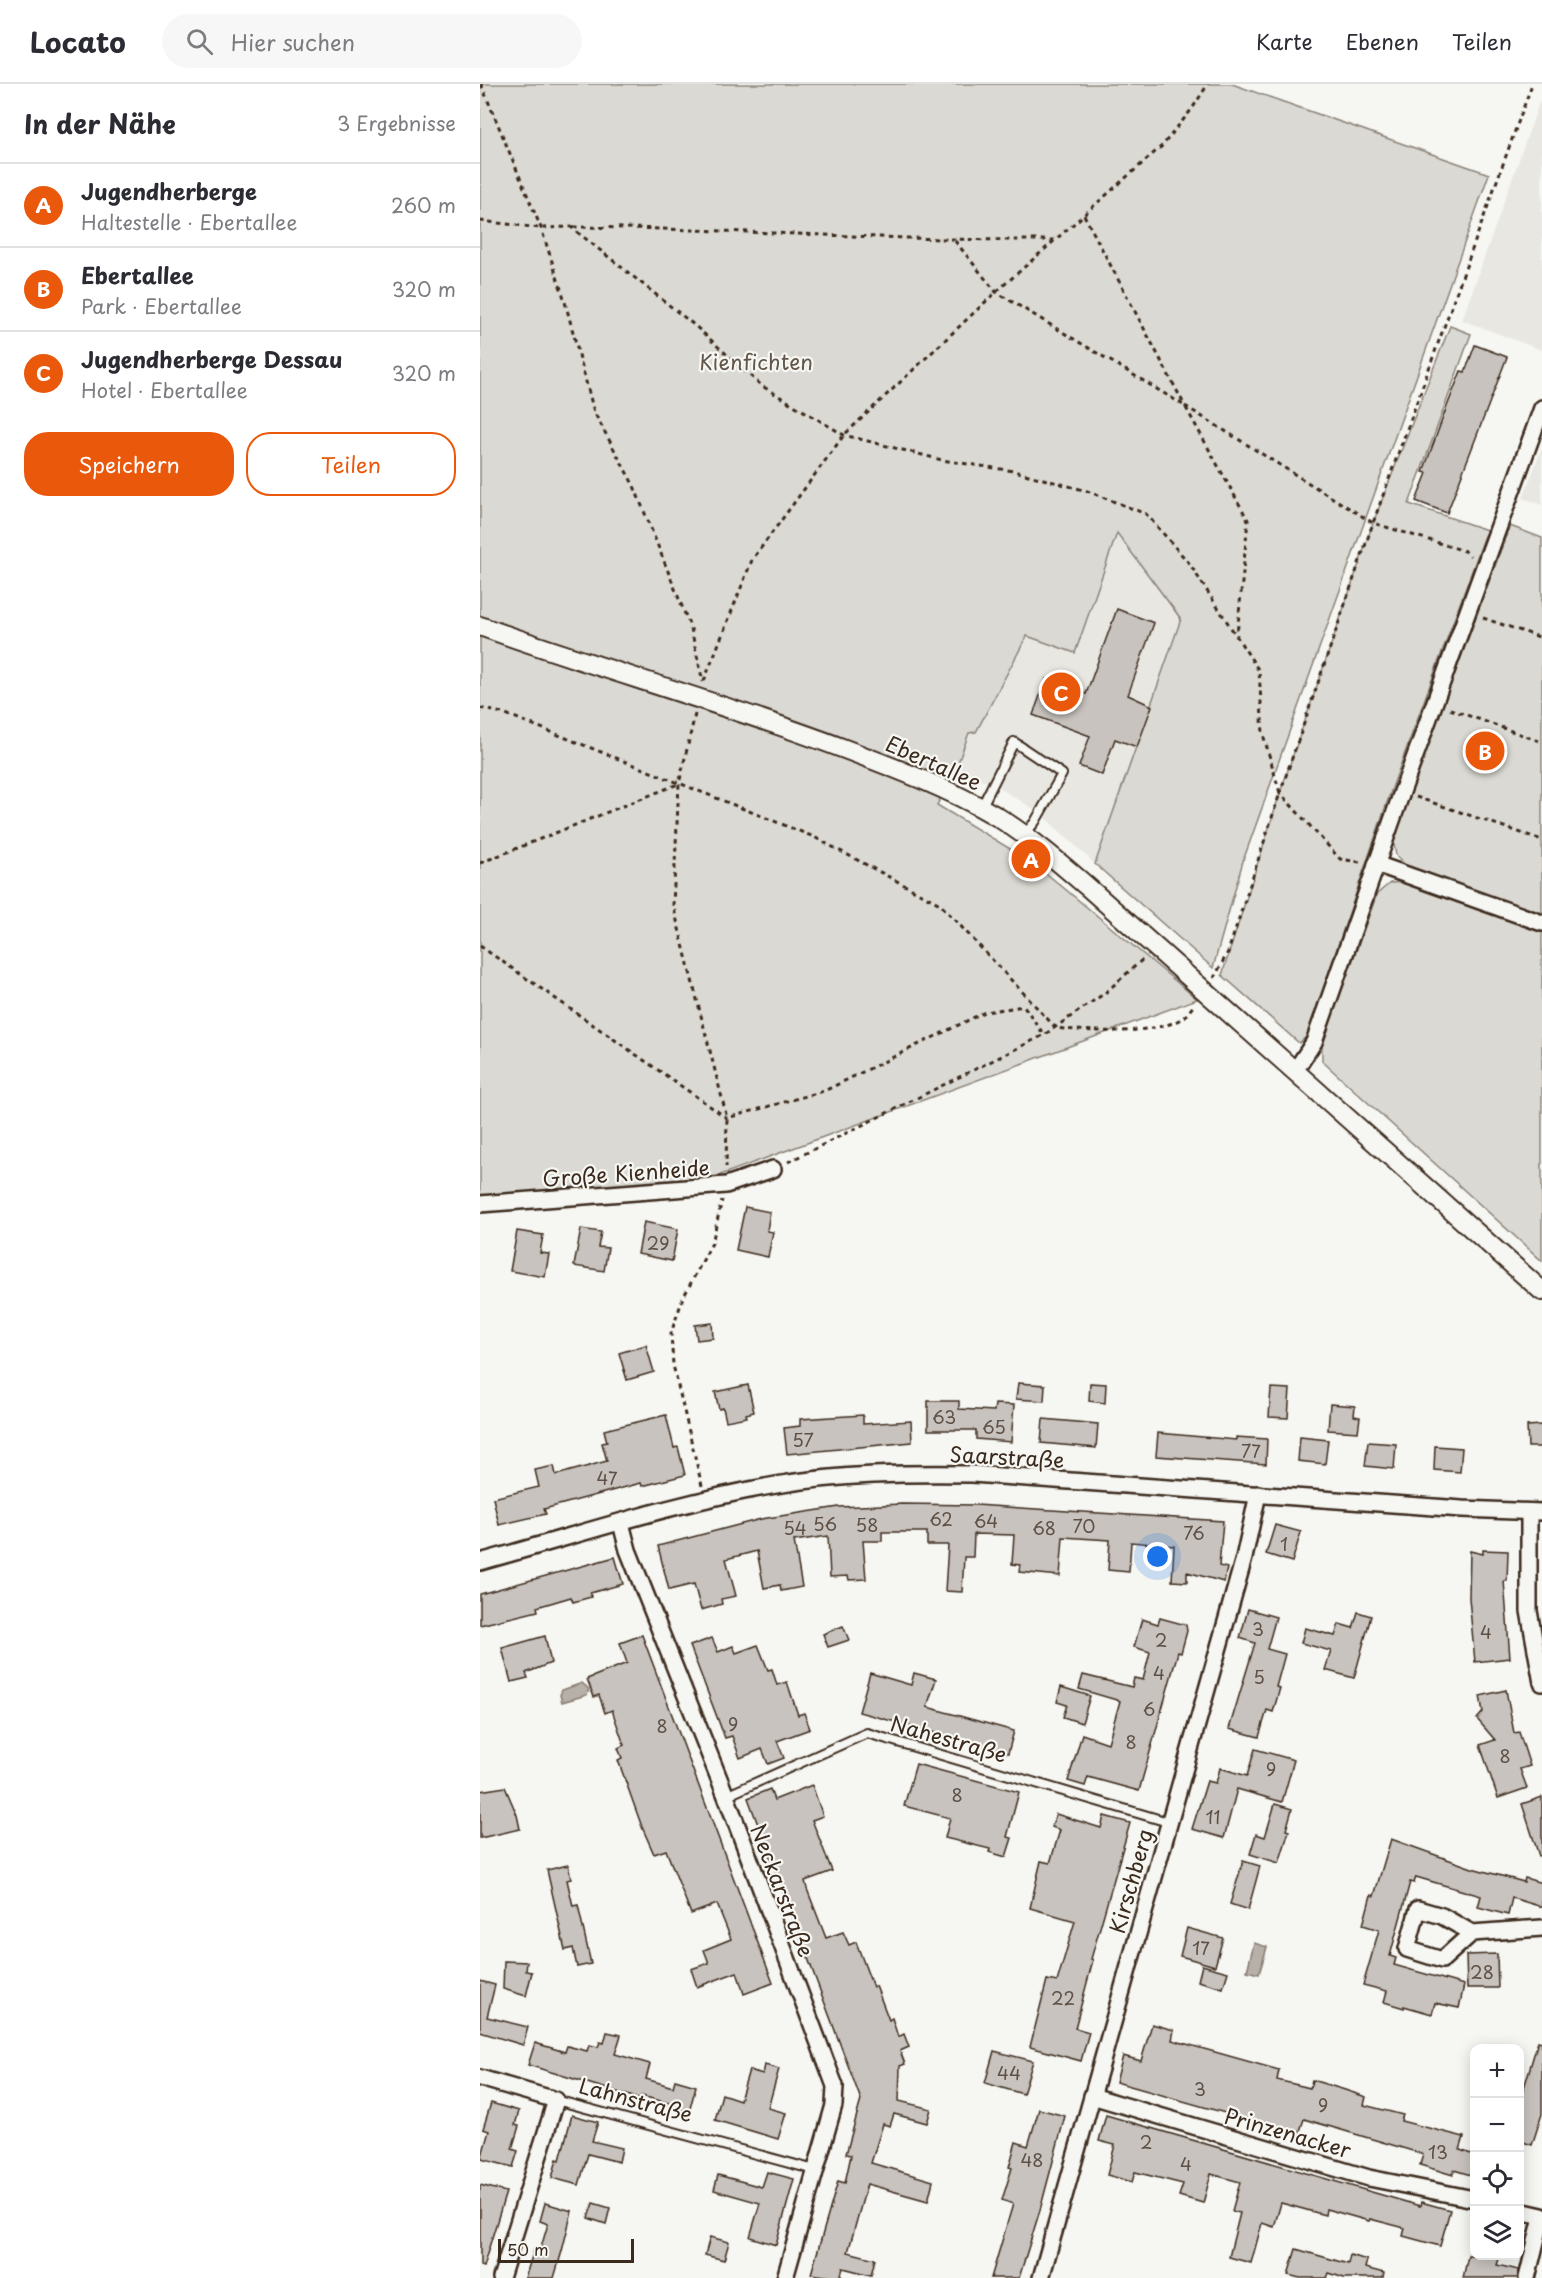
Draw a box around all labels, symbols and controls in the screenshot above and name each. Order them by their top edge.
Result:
search box [162,14,582,68]
text: Locato [30,20,126,63]
icon: search [183,25,216,58]
text: Hier suchen [231,25,355,58]
text: Karte [1256,25,1313,57]
text: Ebenen [1346,25,1419,57]
text: Teilen [1452,25,1512,57]
text: In der Nähe [24,104,176,143]
text: 3 Ergebnisse [337,108,456,138]
text: Jugendherberge [81,174,257,207]
text: A [36,190,51,220]
text: 260 m [391,190,456,220]
text: Haltestelle · Ebertallee [81,207,297,237]
text: Ebertallee [81,258,194,291]
text: B [37,274,50,304]
text: 320 m [392,274,456,304]
text: Park · Ebertallee [81,291,242,321]
text: Jugendherberge Dessau [81,342,342,375]
park label: Kienfichten [699,345,813,377]
text: C [36,358,51,388]
text: 320 m [392,358,456,388]
text: Hotel · Ebertallee [81,375,248,405]
button: Speichern [24,432,234,496]
button: Teilen [246,432,456,496]
pin: C [1042,670,1080,714]
street label: Ebertallee [881,727,987,797]
pin: B [1466,728,1504,774]
pin: A [1012,836,1050,882]
street label: Große Kienheide [541,1150,711,1194]
house number: 29 [647,1229,669,1256]
house number: 63 [932,1403,956,1430]
house number: 65 [982,1413,1006,1440]
house number: 57 [792,1426,814,1453]
street label: Saarstraße [949,1437,1065,1475]
house number: 77 [1241,1437,1261,1464]
house number: 47 [596,1464,618,1491]
house number: 62 [929,1505,953,1532]
house number: 64 [974,1507,998,1534]
house number: 56 [813,1510,837,1537]
house number: 58 [856,1511,878,1538]
house number: 70 [1073,1512,1095,1539]
house number: 54 [783,1514,807,1541]
house number: 68 [1032,1514,1056,1541]
house number: 76 [1183,1519,1205,1546]
house number: 1 [1280,1530,1288,1557]
your location [1143,1542,1172,1571]
house number: 3 [1252,1615,1264,1642]
house number: 4 [1480,1618,1492,1645]
house number: 2 [1155,1626,1167,1653]
house number: 4 [1153,1659,1165,1686]
house number: 5 [1253,1663,1265,1690]
house number: 6 [1143,1695,1155,1722]
street label: Nahestraße [887,1706,1011,1770]
house number: 9 [728,1710,738,1737]
house number: 8 [656,1712,668,1739]
house number: 8 [1125,1728,1137,1755]
house number: 8 [1499,1742,1511,1769]
house number: 9 [1266,1755,1276,1782]
house number: 8 [951,1781,963,1808]
house number: 11 [1205,1803,1221,1830]
street label: Neckarstraße [743,1819,823,1961]
street label: Kirschberg [1100,1825,1160,1937]
house number: 17 [1192,1934,1210,1961]
house number: 28 [1470,1958,1494,1985]
house number: 22 [1051,1984,1075,2011]
map controls [1470,2044,1524,2260]
button: + [1470,2044,1524,2098]
house number: 44 [997,2059,1021,2086]
street label: Lahnstraße [576,2068,696,2130]
house number: 3 [1194,2075,1206,2102]
house number: 9 [1318,2091,1328,2118]
button: − [1470,2098,1524,2152]
street label: Prinzenacker [1221,2099,1355,2165]
house number: 2 [1140,2128,1152,2155]
house number: 13 [1428,2138,1448,2165]
house number: 48 [1020,2146,1044,2173]
house number: 4 [1180,2150,1192,2177]
button: locate [1470,2152,1524,2206]
button: layers [1470,2206,1524,2260]
scale bar [498,2236,634,2264]
text: 50 m [507,2237,548,2261]

